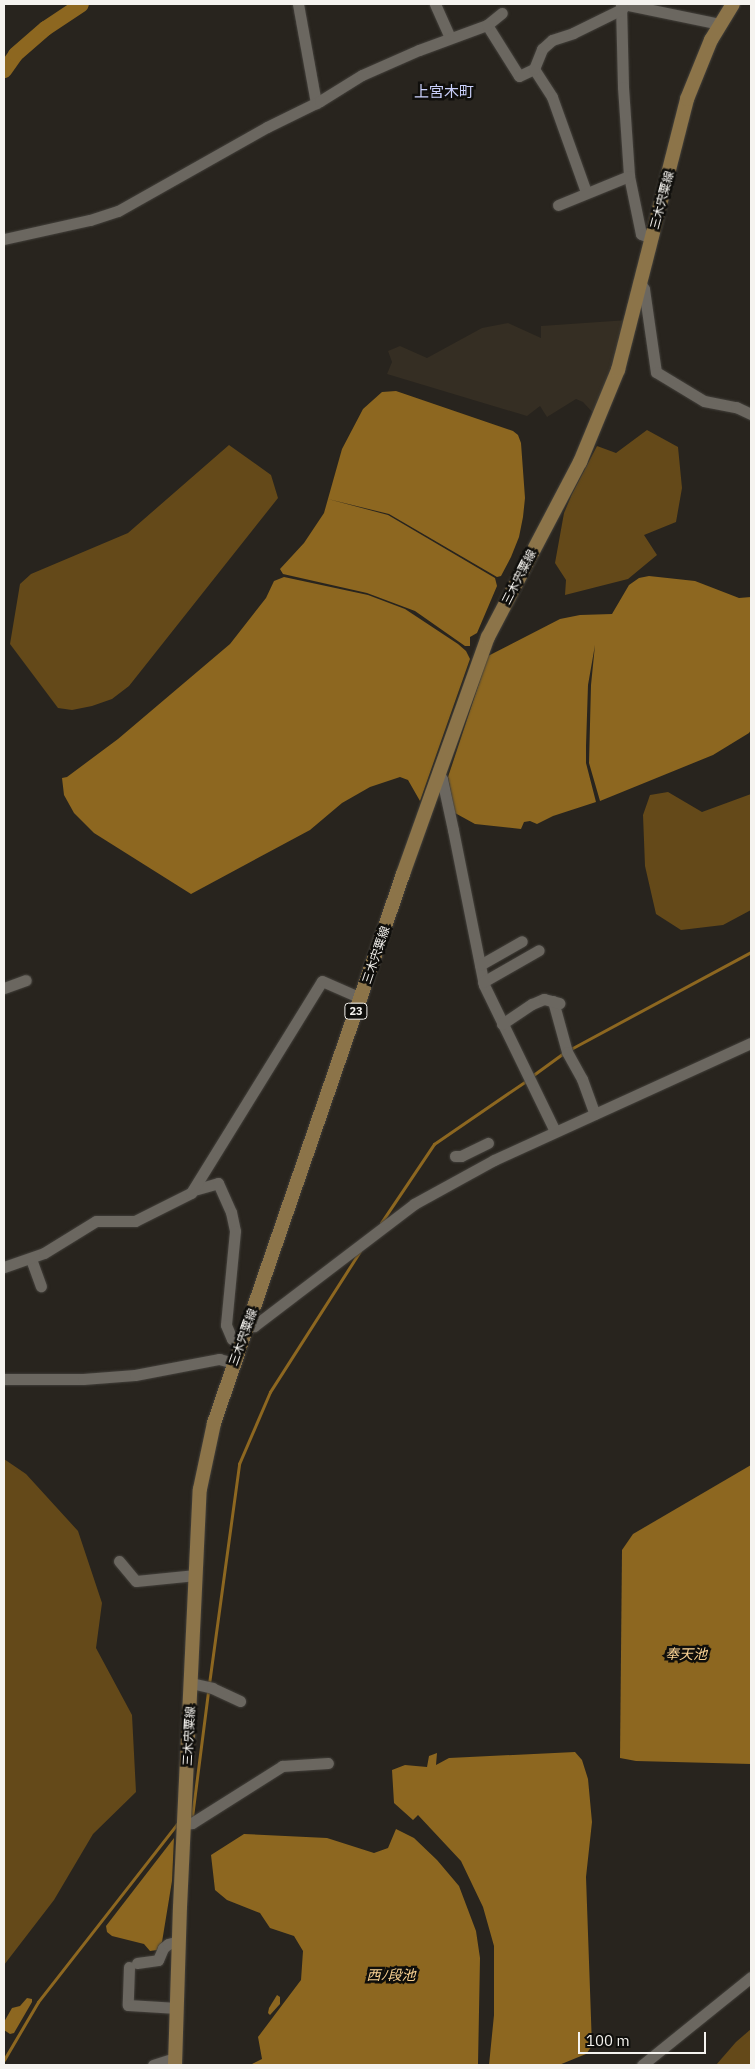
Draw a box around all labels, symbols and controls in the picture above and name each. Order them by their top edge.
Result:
district label: 上宮木町 [414,83,474,101]
street label: 三木宍粟線 [647,169,677,231]
street label: 三木宍粟線 [499,547,539,607]
street label: 三木宍粟線 [359,924,393,986]
road number: 23 [344,1002,368,1019]
street label: 三木宍粟線 [226,1306,260,1368]
water label: 奉天池 [665,1646,707,1662]
street label: 三木宍粟線 [180,1706,198,1766]
water label: 西ﾉ段池 [367,1967,415,1983]
scale bar [580,2022,708,2054]
text: 100 m [586,2031,630,2050]

